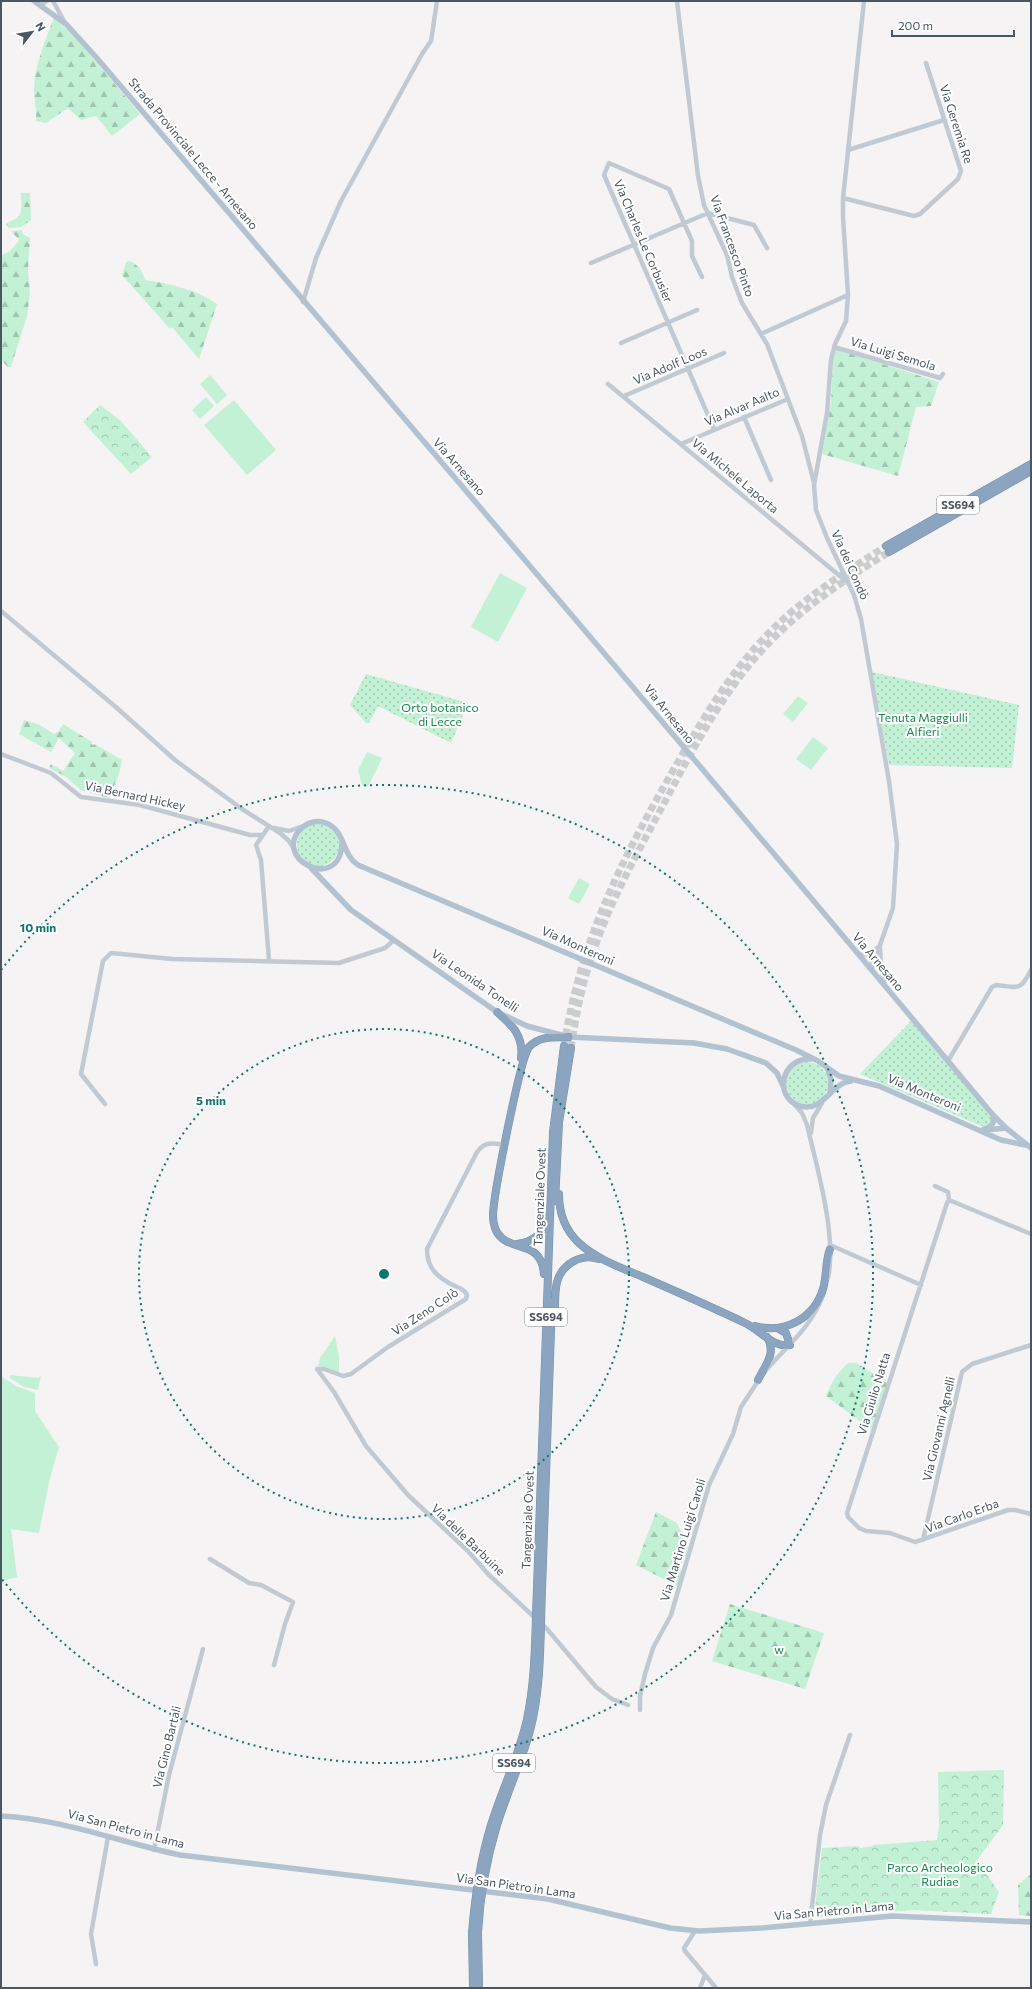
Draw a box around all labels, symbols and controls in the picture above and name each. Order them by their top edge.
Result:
north arrow [12,12,52,52]
scale bar [892,12,1014,38]
text: 200 m [898,18,933,32]
text: N [33,20,49,33]
street label: Strada Provinciale Lecce - Arnesano [126,75,261,232]
street label: Via Geremia Re [938,83,976,165]
street label: Via Charles Le Corbusier [612,177,676,304]
street label: Via Francesco Pinto [708,193,758,298]
street label: Via Luigi Semola [849,333,938,373]
street label: Via Adolf Loos [631,343,709,387]
street label: Via Alvar Aalto [702,384,781,428]
street label: Via Arnesano [431,435,489,498]
street label: Via Michele Laporta [690,435,782,516]
road number: SS694 [937,496,979,514]
street label: Via dei Condò [829,528,873,602]
street label: Via Arnesano [642,681,698,746]
park label: Orto botanico di Lecce [401,700,479,728]
park label: Tenuta Maggiulli Alfieri [878,710,968,738]
street label: Via Bernard Hickey [84,778,187,813]
text: 10 min [20,920,56,934]
street label: Via Monteroni [540,923,617,967]
street label: Via Arnesano [850,929,907,993]
street label: Via Leonida Tonelli [429,946,522,1015]
street label: Via Monteroni [886,1070,963,1114]
text: 5 min [196,1093,226,1107]
street label: Tangenziale Ovest [530,1147,548,1247]
centre of rings [377,1267,391,1281]
street label: Via Zeno Colò [389,1285,460,1338]
road number: SS694 [525,1308,567,1326]
street label: Via Giulio Natta [854,1351,892,1437]
street label: Via Giovanni Agnelli [919,1375,957,1483]
street label: Tangenziale Ovest [518,1470,536,1570]
street label: Via Martino Luigi Caroli [657,1477,707,1603]
street label: Via Carlo Erba [923,1495,1000,1535]
street label: Via delle Barbuine [429,1501,508,1578]
park label: w [774,1642,784,1656]
street label: Via Gino Bartali [149,1704,183,1789]
road number: SS694 [493,1754,535,1772]
street label: Via San Pietro in Lama [66,1806,186,1850]
park label: Parco Archeologico Rudiae [887,1860,993,1888]
street label: Via San Pietro in Lama [456,1870,577,1900]
street label: Via San Pietro in Lama [773,1898,894,1922]

